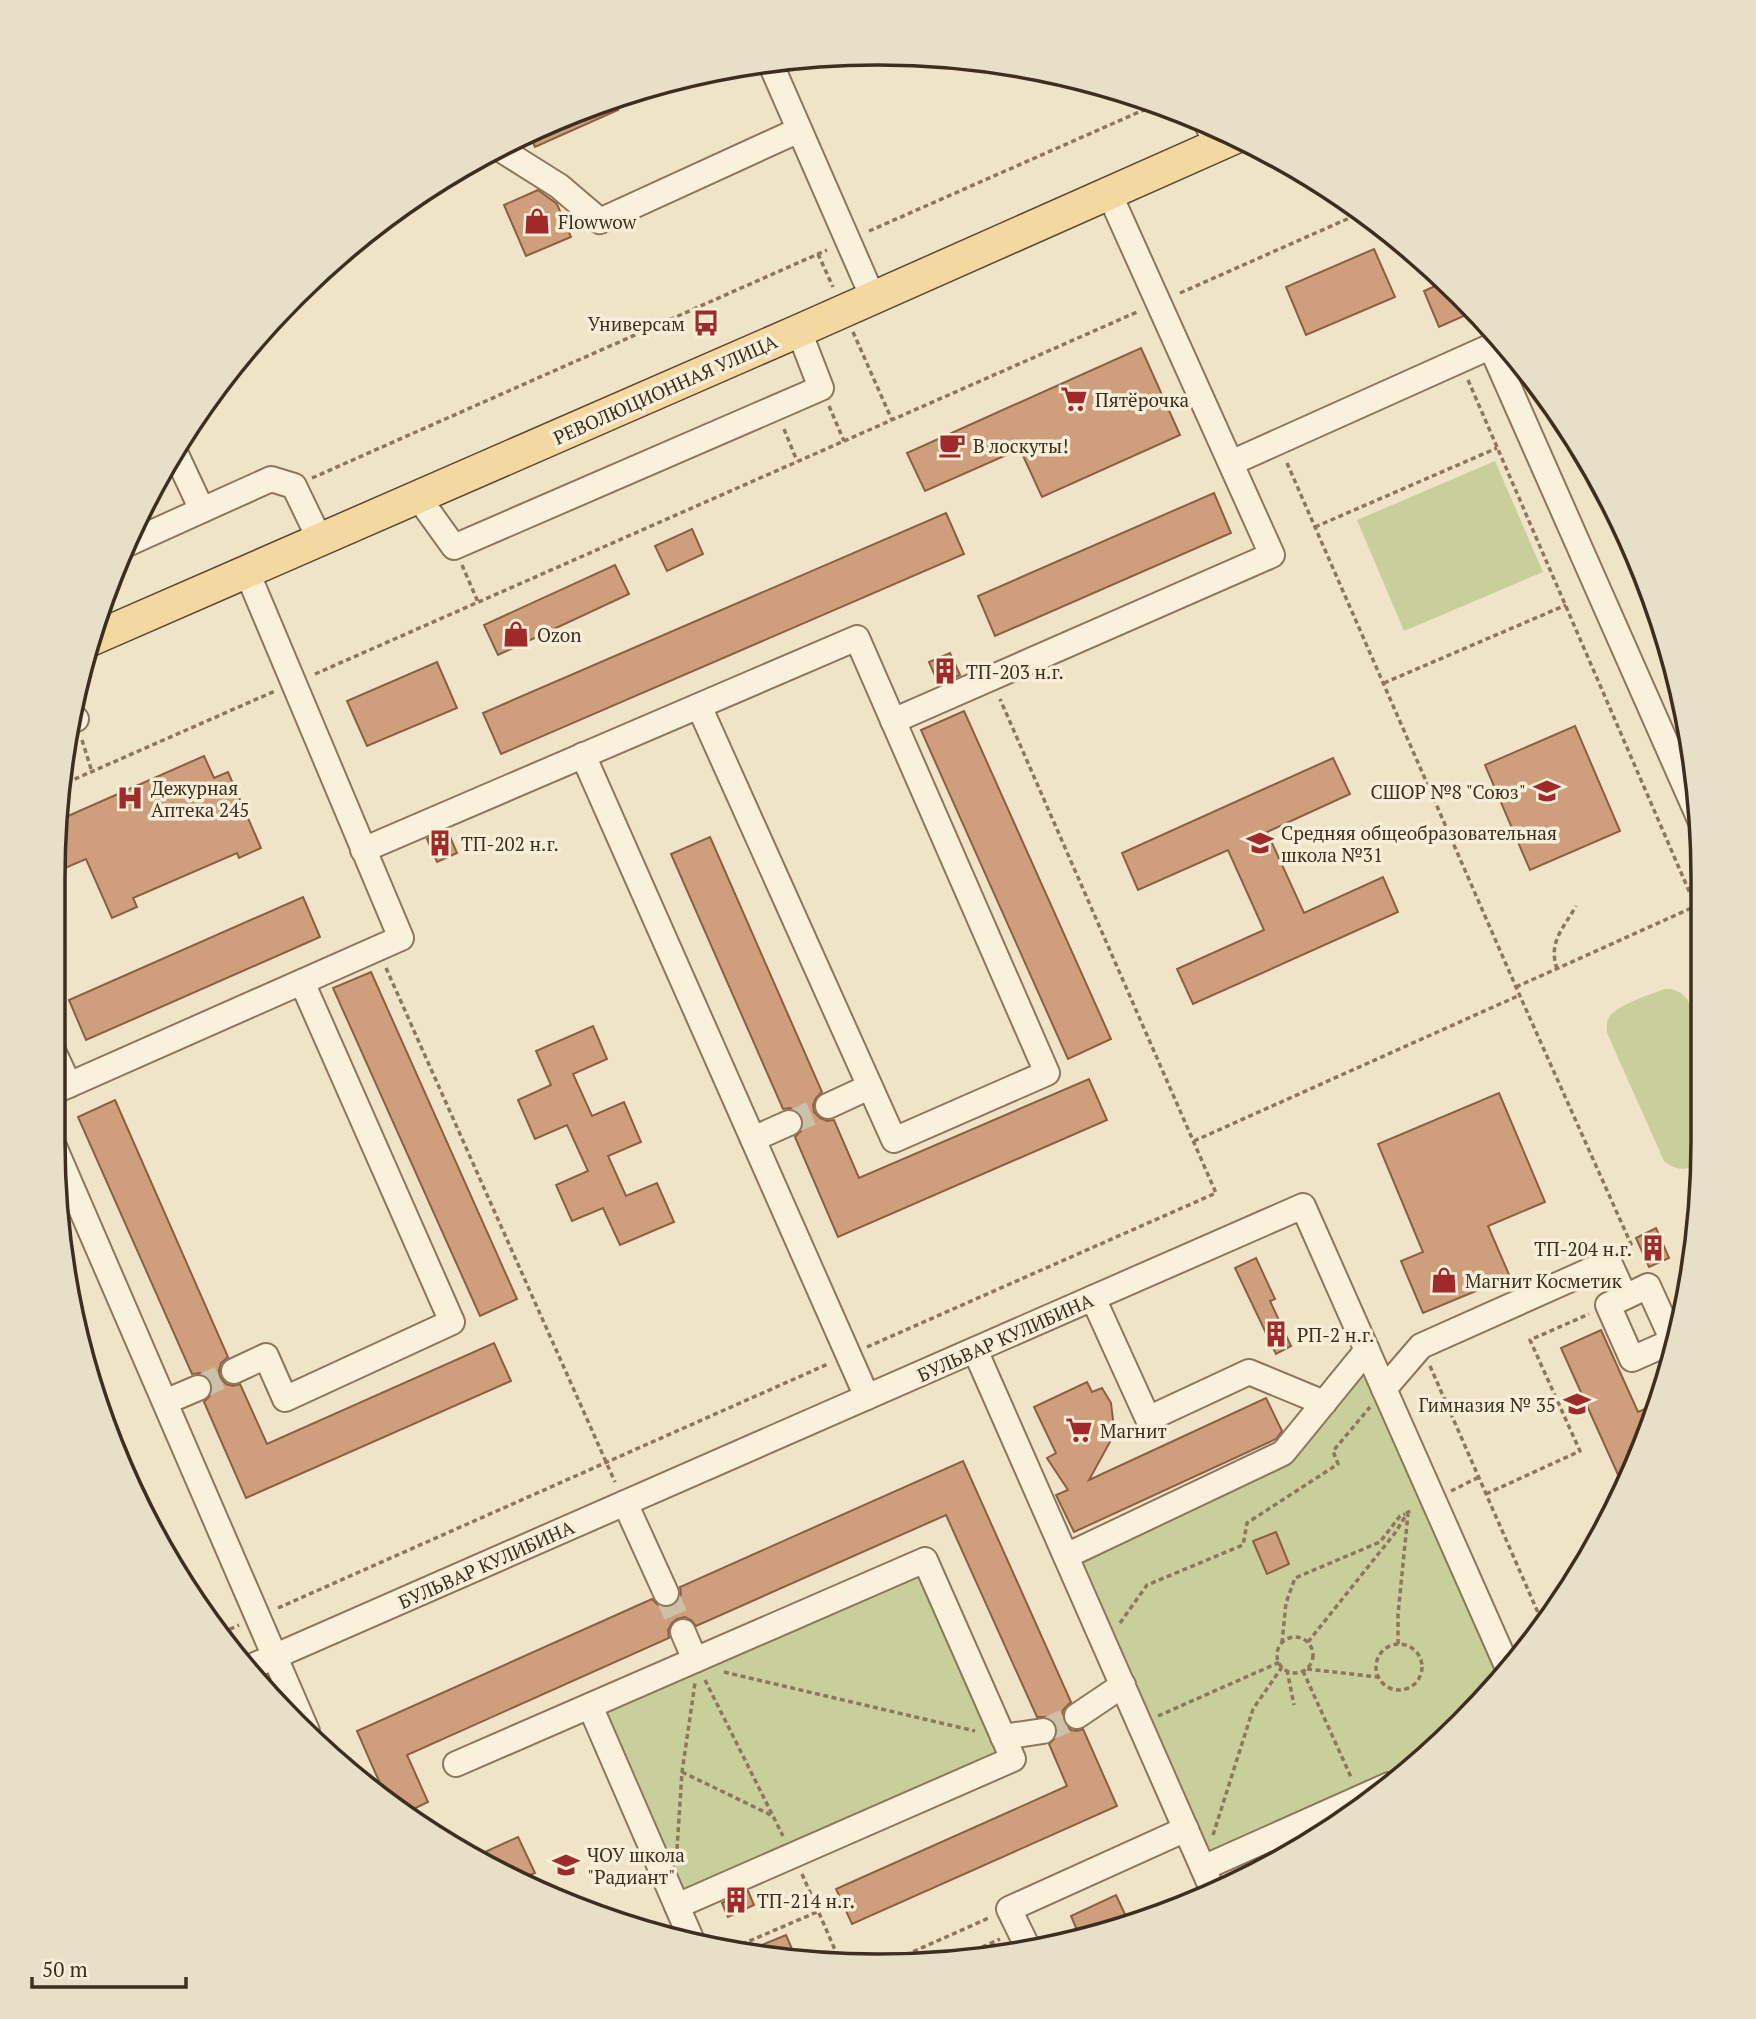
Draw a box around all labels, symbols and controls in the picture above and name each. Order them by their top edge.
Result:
shop icon: Flowwow [522,206,552,236]
place label: Flowwow [558,209,638,234]
bus stop icon: Универсам [691,308,721,338]
place label: Универсам [588,311,685,336]
street label: РЕВОЛЮЦИОННАЯ УЛИЦА [549,328,781,450]
supermarket icon: Пятёрочка [1059,384,1089,414]
place label: Пятёрочка [1095,387,1189,412]
cafe icon: В лоскуты! [937,430,967,460]
place label: В лоскуты! [973,433,1068,458]
shop icon: Ozon [501,619,531,649]
place label: Ozon [537,622,582,647]
building icon: ТП-203 н.г. [930,656,960,686]
place label: ТП-203 н.г. [966,659,1064,684]
place label: Дежурная Аптека 245 [151,775,249,822]
school or university icon: СШОР №8 "Союз" [1532,776,1562,806]
place label: СШОР №8 "Союз" [1370,779,1526,804]
hospital icon: Дежурная Аптека 245 [115,783,145,813]
place label: Средняя общеобразовательная школа №31 [1281,820,1557,867]
building icon: ТП-202 н.г. [425,828,455,858]
school or university icon: Средняя общеобразовательная школа №31 [1245,828,1275,858]
place label: ТП-202 н.г. [461,831,559,856]
building icon: ТП-204 н.г. [1638,1233,1668,1263]
place label: ТП-204 н.г. [1534,1236,1632,1261]
shop icon: Магнит Косметик [1429,1265,1459,1295]
place label: Магнит Косметик [1465,1268,1623,1293]
street label: БУЛЬВАР КУЛИБИНА [913,1287,1097,1387]
building icon: РП-2 н.г. [1261,1319,1291,1349]
place label: РП-2 н.г. [1297,1322,1374,1347]
school or university icon: Гимназия № 35 [1562,1389,1592,1419]
place label: Гимназия № 35 [1418,1392,1556,1417]
supermarket icon: Магнит [1064,1415,1094,1445]
place label: Магнит [1100,1418,1167,1443]
street label: БУЛЬВАР КУЛИБИНА [394,1514,578,1614]
place label: ЧОУ школа "Радиант" [587,1842,685,1889]
school or university icon: ЧОУ школа "Радиант" [551,1850,581,1880]
building icon: ТП-214 н.г. [721,1885,751,1915]
place label: ТП-214 н.г. [757,1888,855,1913]
scale bar [32,1946,186,1990]
text: 50 m [42,1955,88,1983]

